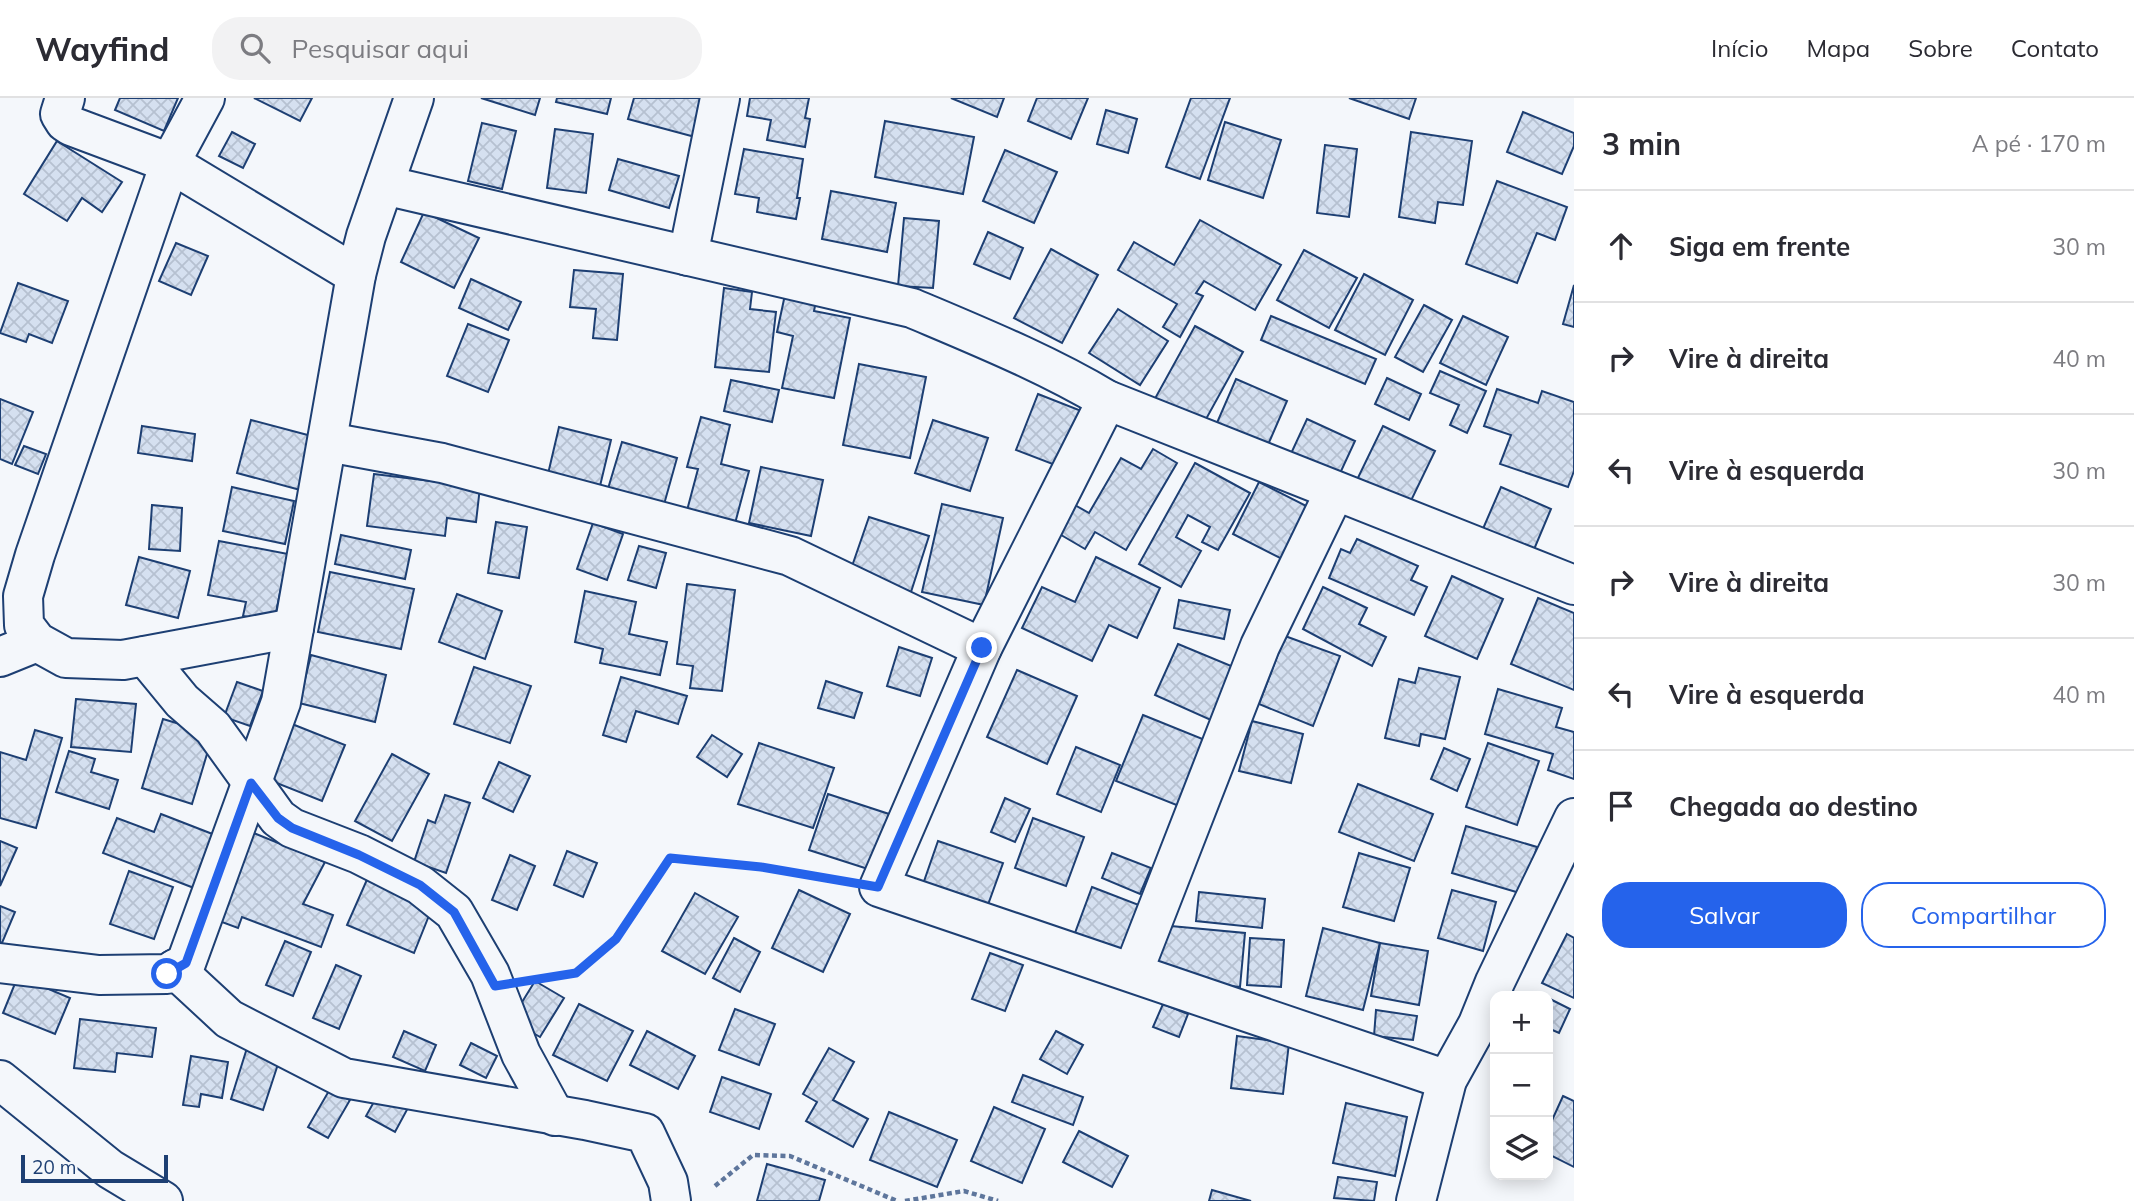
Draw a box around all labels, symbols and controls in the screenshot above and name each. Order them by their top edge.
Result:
search box [212,17,702,80]
text: Wayfind [35,28,170,69]
icon: search [236,29,274,67]
text: Pesquisar aqui [292,32,469,65]
text: Início [1711,33,1768,63]
text: Mapa [1806,33,1870,63]
text: Sobre [1908,33,1973,63]
text: Contato [2011,33,2099,63]
text: 3 min [1602,125,1681,163]
text: A pé · 170 m [1972,129,2106,158]
icon: ahead [1602,227,1640,265]
text: Siga em frente [1669,230,1850,263]
text: 30 m [2052,232,2106,261]
icon: right [1602,339,1640,377]
text: Vire à direita [1669,342,1829,375]
text: 40 m [2052,344,2106,373]
icon: left [1602,451,1640,489]
text: Vire à esquerda [1669,454,1865,487]
text: 30 m [2052,456,2106,485]
icon: right [1602,563,1640,601]
text: Vire à direita [1669,566,1829,599]
text: 30 m [2052,568,2106,597]
route end [966,632,997,663]
icon: left [1602,675,1640,713]
text: Vire à esquerda [1669,678,1865,711]
text: 40 m [2052,680,2106,709]
icon: arrive [1602,787,1640,825]
text: Chegada ao destino [1669,790,1918,823]
button: Salvar [1602,882,1847,948]
button: Compartilhar [1861,882,2106,948]
route start [151,958,182,989]
map controls [1490,991,1553,1180]
button: + [1490,991,1553,1054]
button: − [1490,1054,1553,1117]
button: layers [1490,1117,1553,1180]
scale bar [21,1152,168,1184]
text: 20 m [32,1155,76,1179]

